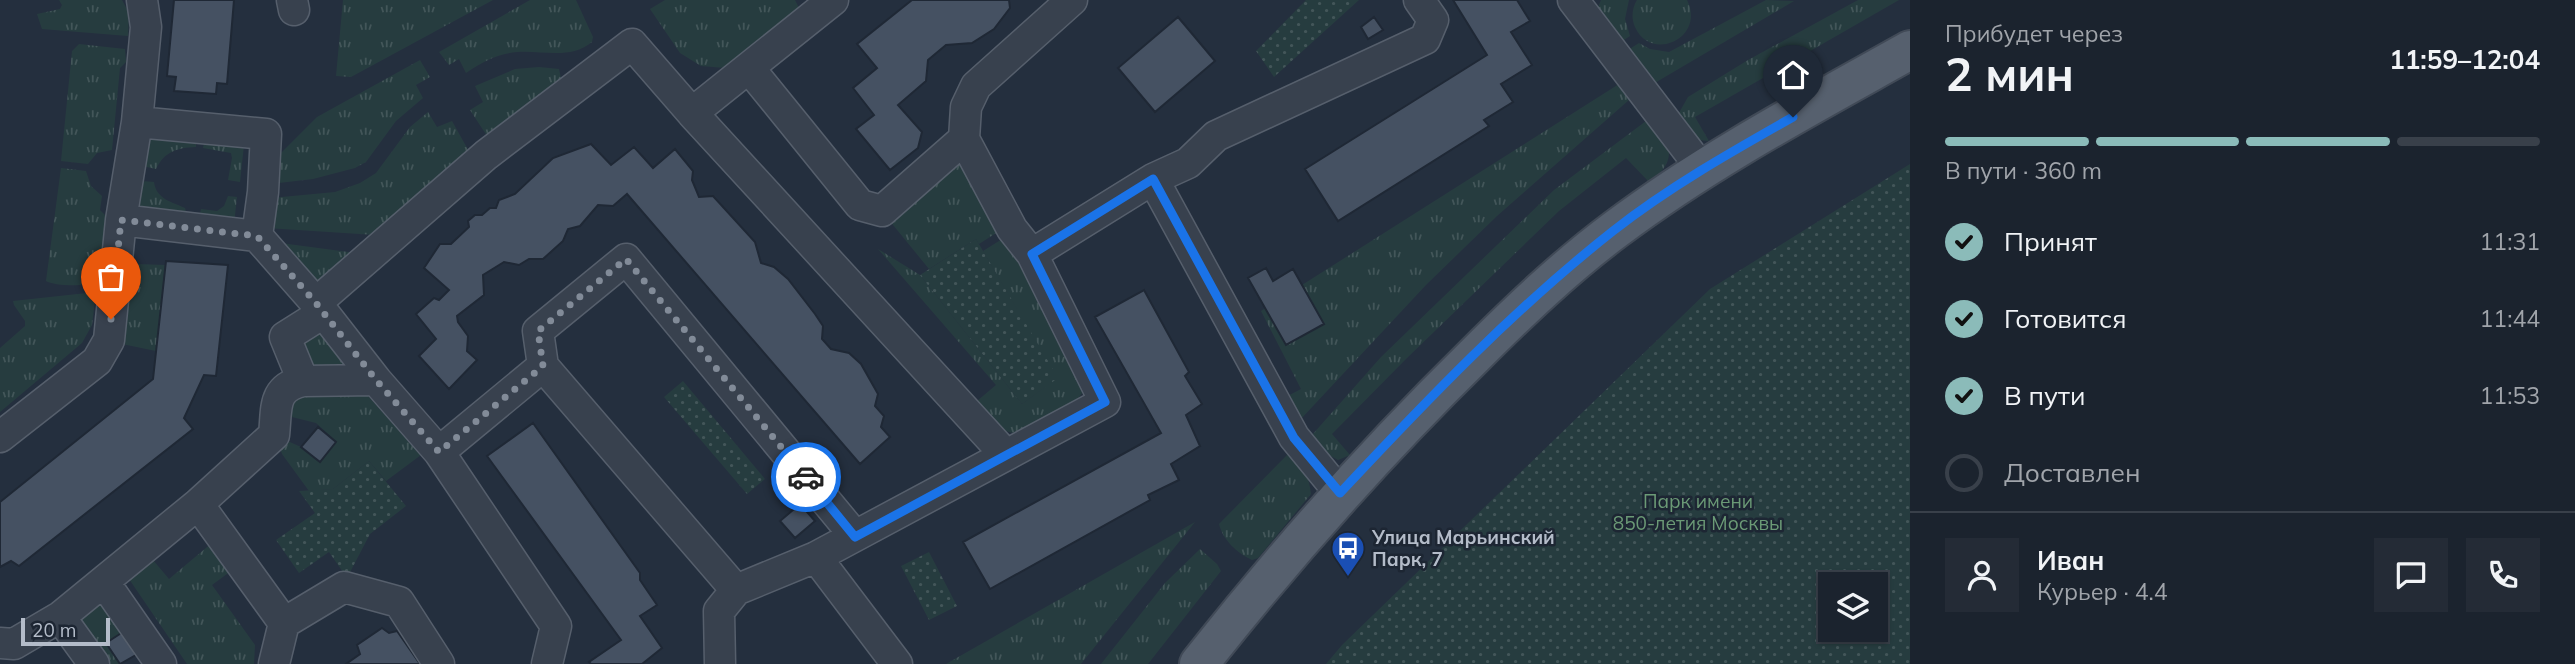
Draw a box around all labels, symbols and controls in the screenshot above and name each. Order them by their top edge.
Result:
text: Прибудет через [1945,19,2123,48]
text: 11:59–12:04 [2389,43,2540,76]
pin [1763,45,1823,117]
text: 2 мин [1945,45,2074,103]
icon: home [1774,56,1812,94]
text: В пути · 360 m [1945,156,2102,185]
icon: check [1945,223,1983,261]
text: Принят [2004,225,2097,258]
text: 11:31 [2480,227,2540,256]
pin [81,247,141,319]
icon: bag [92,258,130,296]
icon: check [1945,300,1983,338]
text: Готовится [2004,302,2127,335]
text: 11:44 [2480,304,2540,333]
icon: check [1945,377,1983,415]
text: В пути [2004,379,2085,412]
text: 11:53 [2480,381,2540,410]
courier [771,442,841,512]
text: Доставлен [2004,456,2141,489]
icon: car [787,458,825,496]
park label: Парк имени 850-летия Москвы [1613,489,1783,535]
place label: Улица Марьинский Парк, 7 [1371,525,1555,571]
bus stop icon: Улица Марьинский Парк, 7 [1329,529,1367,578]
button: person [1945,538,2019,612]
button: chat [2374,538,2448,612]
button: phone [2466,538,2540,612]
text: Иван [2037,544,2104,577]
map controls [1818,572,1888,642]
button: layers [1818,572,1888,642]
text: Курьер · 4.4 [2037,577,2168,606]
scale bar [21,615,110,647]
text: 20 m [32,618,76,642]

